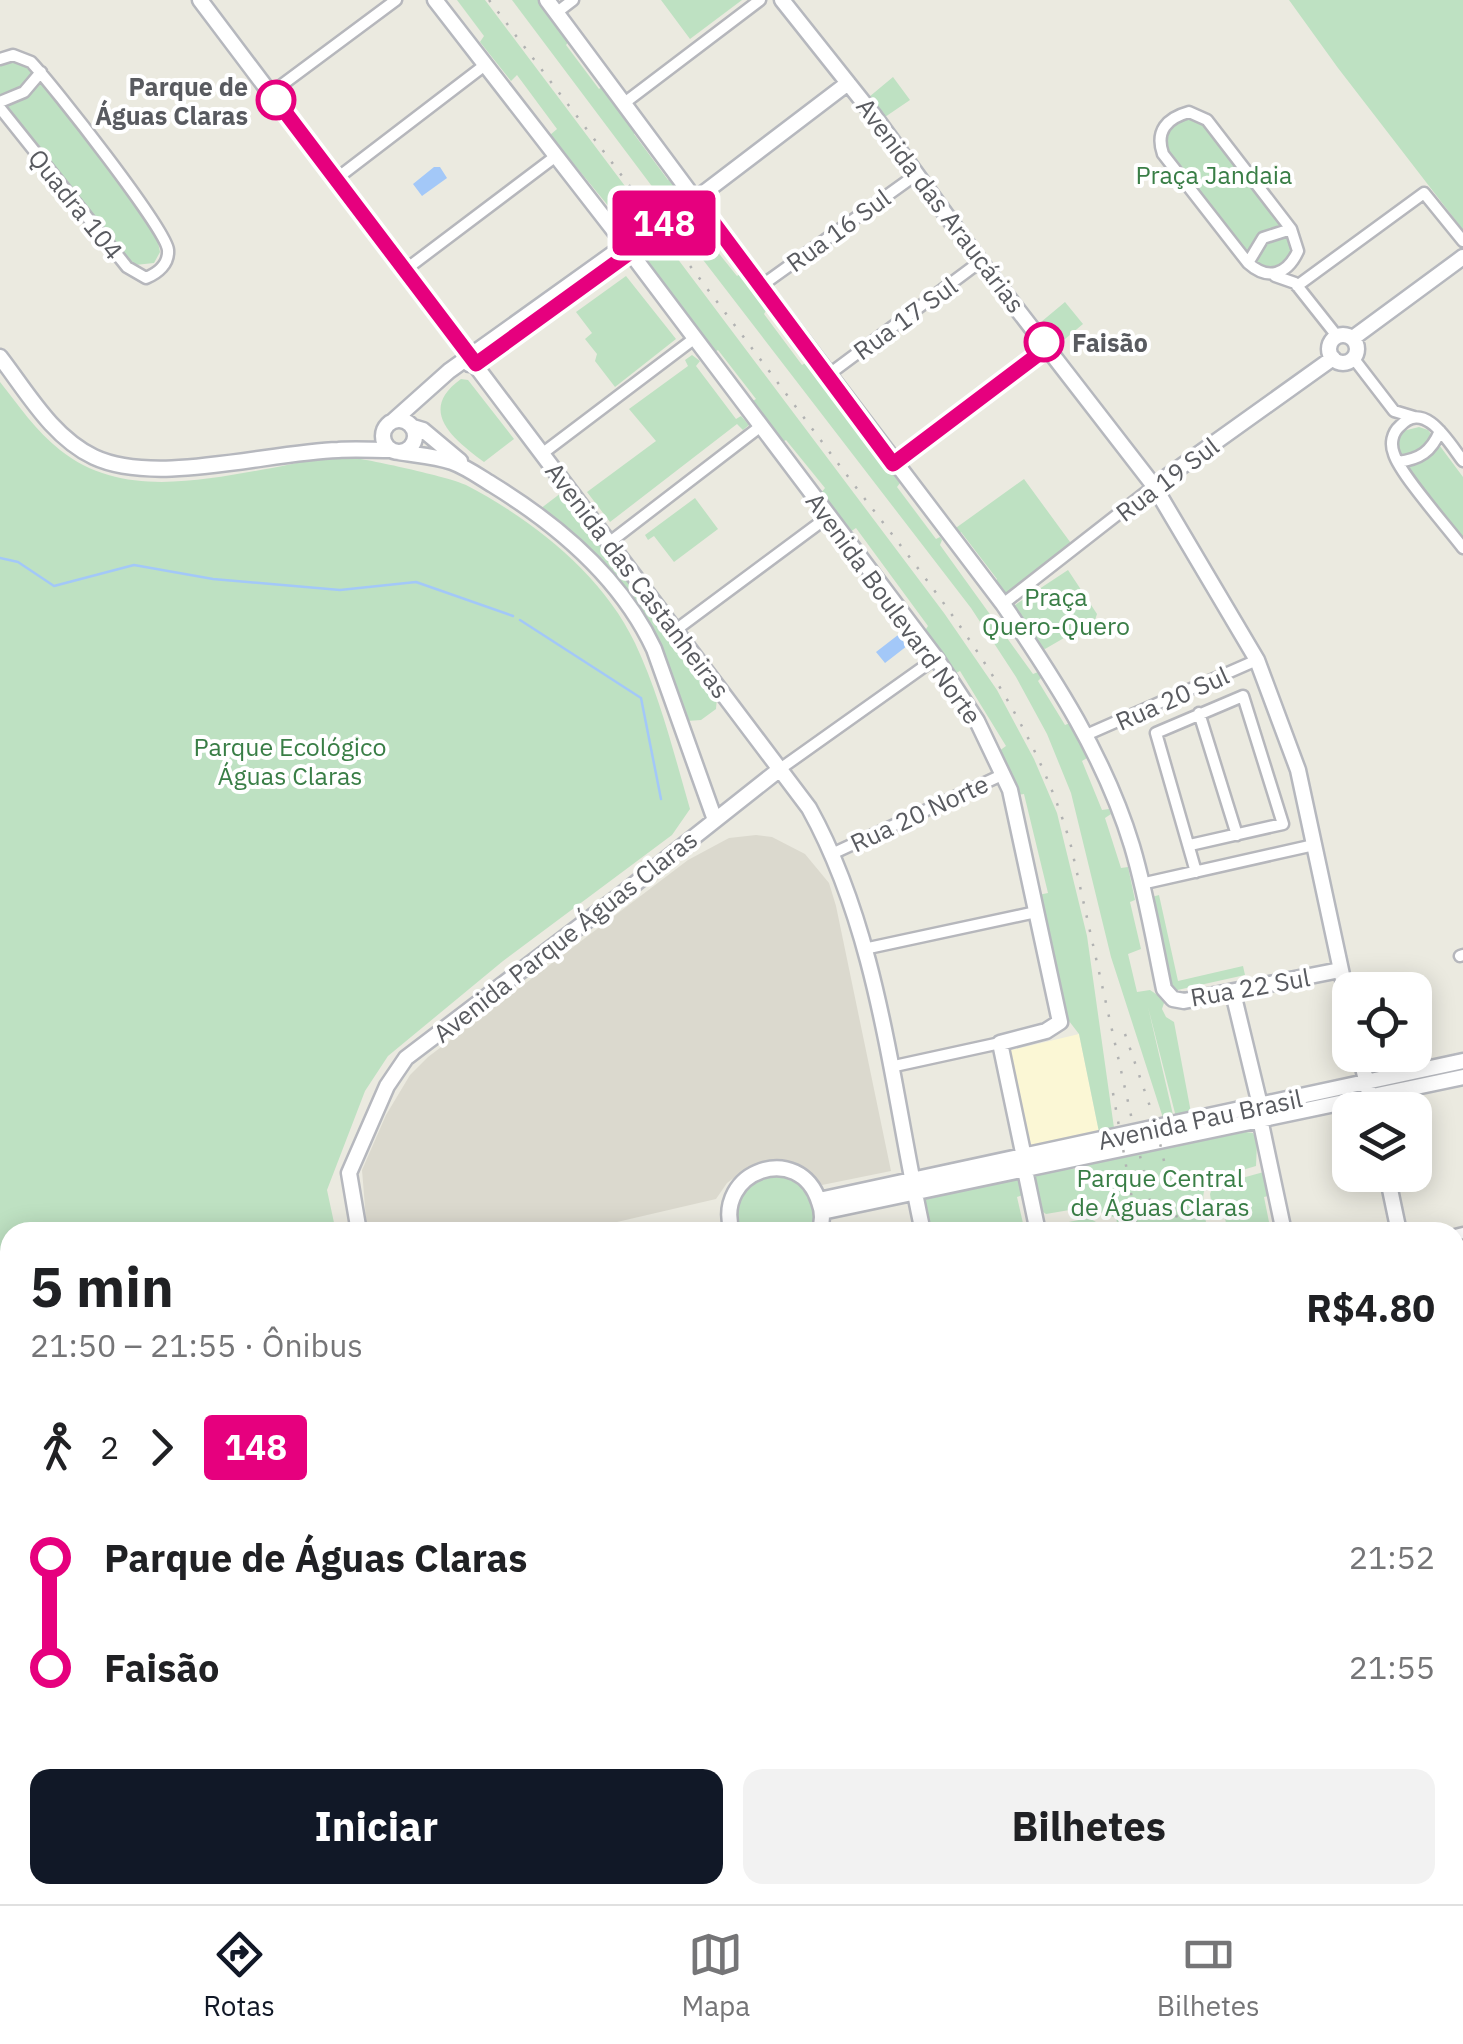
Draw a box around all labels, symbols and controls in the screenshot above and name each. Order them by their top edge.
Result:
place label: Parque de Águas Claras [95,70,248,132]
marker: Parque de Águas Claras [257,81,295,119]
street label: Avenida das Araucárias [849,91,1033,319]
street label: Quadra 104 [21,142,131,266]
park label: Praça Jandaia [1136,158,1292,191]
street label: Rua 16 Sul [779,181,897,279]
line badge: 148 [606,190,722,256]
text: 148 [632,200,696,246]
street label: Rua 17 Sul [846,269,964,367]
marker: Faisão [1025,323,1063,361]
place label: Faisão [1072,326,1148,359]
street label: Rua 19 Sul [1109,429,1225,529]
street label: Avenida das Castanheiras [538,455,738,705]
street label: Avenida Boulevard Norte [799,486,989,730]
park label: Praça Quero-Quero [982,580,1130,642]
street label: Rua 20 Sul [1110,658,1234,738]
park label: Parque Ecológico Águas Claras [193,730,387,792]
street label: Rua 20 Norte [845,767,993,859]
street label: Avenida Parque Águas Claras [426,823,704,1049]
street label: Rua 22 Sul [1188,960,1313,1014]
map controls [1332,972,1432,1192]
button: locate [1332,972,1432,1072]
street label: Avenida Pau Brasil [1095,1081,1305,1157]
button: layers [1332,1092,1432,1192]
park label: Parque Central de Águas Claras [1070,1161,1250,1223]
text: 5 min [30,1251,174,1322]
text: R$4.80 [1306,1283,1435,1332]
text: 21:50 – 21:55 · Ônibus [30,1324,363,1366]
icon: walk [30,1420,85,1475]
icon: forward [134,1420,189,1475]
text: 148 [224,1424,287,1470]
text: 2 [100,1426,119,1468]
text: Parque de Águas Claras [104,1533,527,1582]
text: 21:52 [1349,1536,1435,1578]
text: Faisão [104,1643,219,1692]
text: 21:55 [1349,1646,1435,1688]
button: Iniciar [30,1769,723,1884]
button: Bilhetes [743,1769,1435,1884]
tab: Rotas [203,1927,275,2024]
tab: Mapa [681,1927,750,2024]
tab: Bilhetes [1157,1927,1260,2024]

